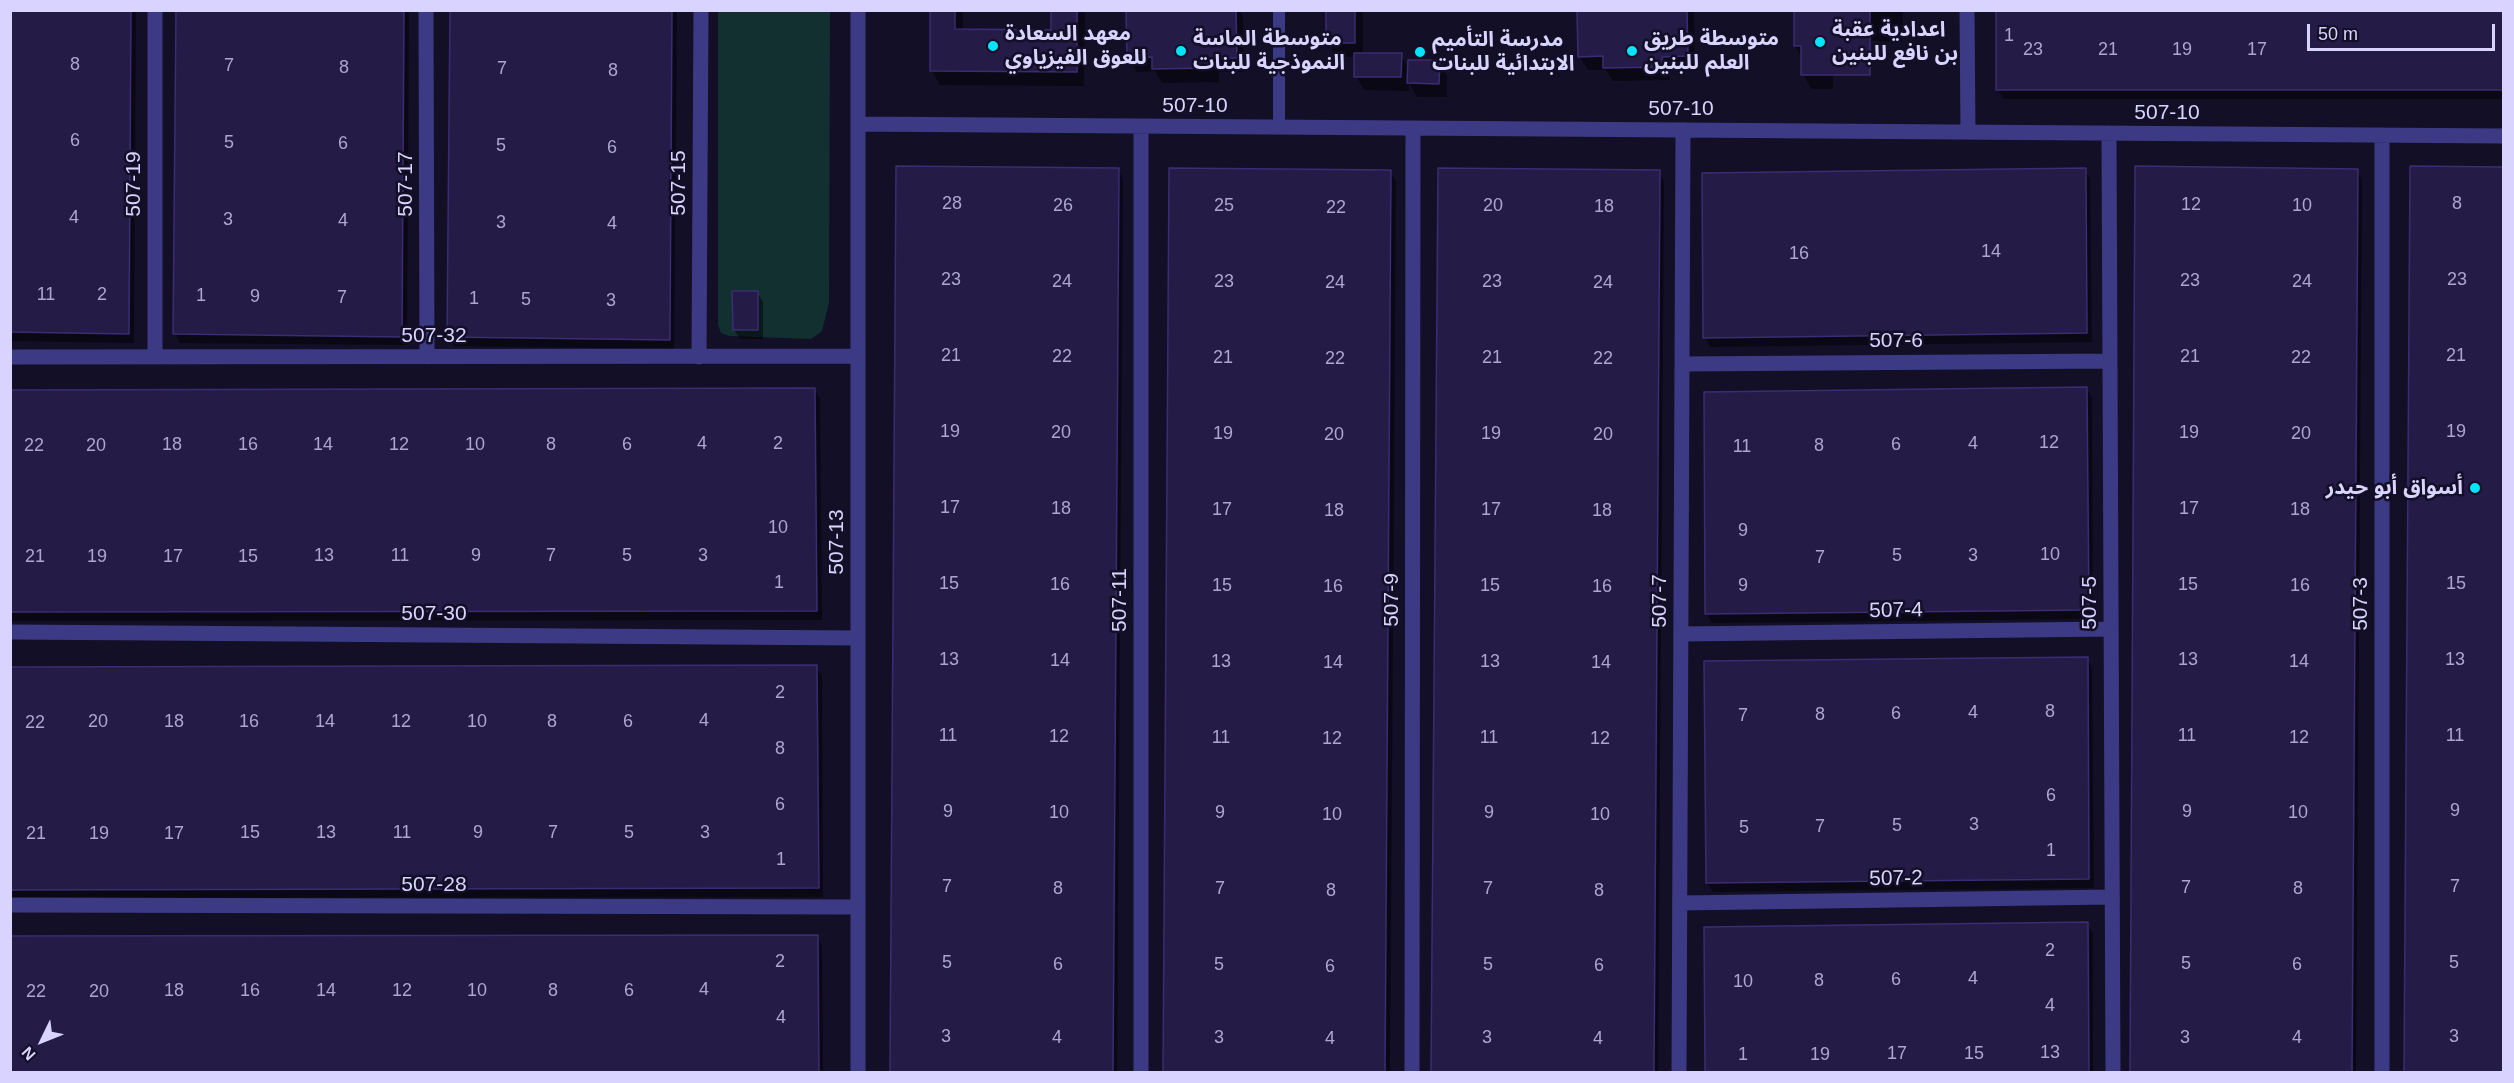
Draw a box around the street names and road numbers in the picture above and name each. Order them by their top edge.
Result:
street label: 507-10 [1162,93,1228,119]
street label: 507-10 [1648,96,1714,122]
street label: 507-10 [2134,100,2200,126]
street label: 507-15 [666,150,692,216]
street label: 507-19 [121,151,147,217]
street label: 507-17 [393,151,419,217]
street label: 507-32 [401,323,467,349]
street label: 507-6 [1869,328,1923,354]
street label: 507-13 [824,509,850,575]
street label: 507-11 [1107,568,1133,632]
street label: 507-9 [1379,573,1405,627]
street label: 507-7 [1647,574,1673,628]
street label: 507-5 [2077,576,2103,630]
street label: 507-3 [2348,577,2374,631]
street label: 507-4 [1869,598,1923,624]
street label: 507-30 [401,601,467,627]
street label: 507-2 [1869,866,1923,892]
street label: 507-28 [401,872,467,898]

